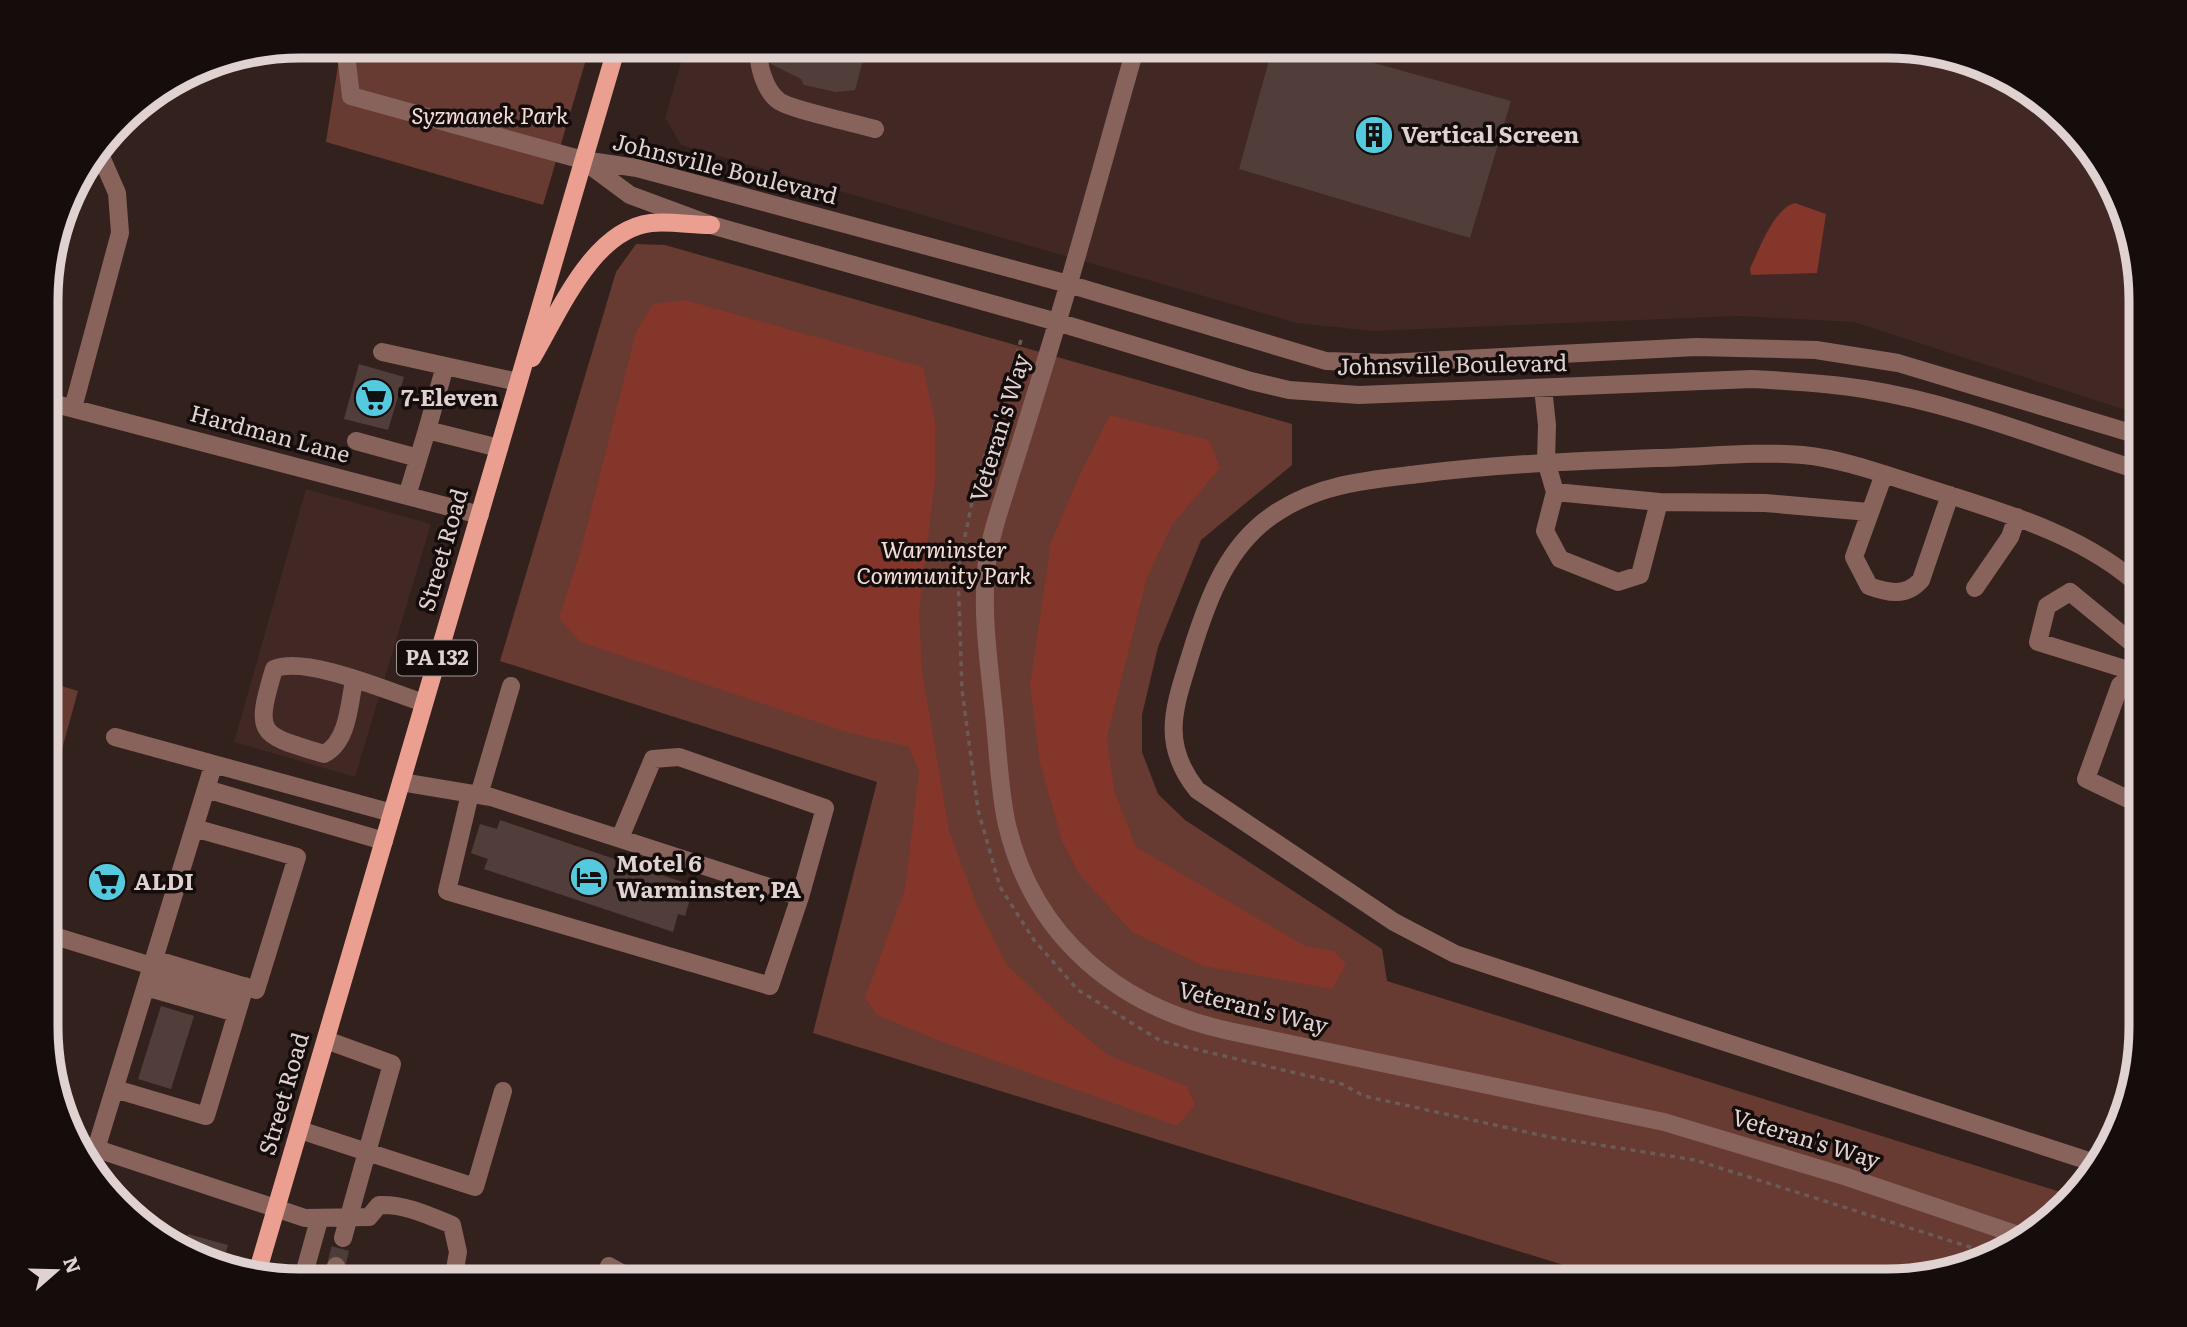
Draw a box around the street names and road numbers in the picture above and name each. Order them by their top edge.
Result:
street label: Johnsville Boulevard [610,123,841,211]
street label: Johnsville Boulevard [1336,344,1568,382]
street label: Veteran's Way [959,348,1037,506]
street label: Hardman Lane [187,394,354,470]
street label: Street Road [407,484,475,615]
road number: PA 132 [397,640,477,676]
street label: Veteran's Way [1175,971,1333,1041]
street label: Street Road [248,1028,316,1159]
street label: Veteran's Way [1728,1098,1886,1176]

